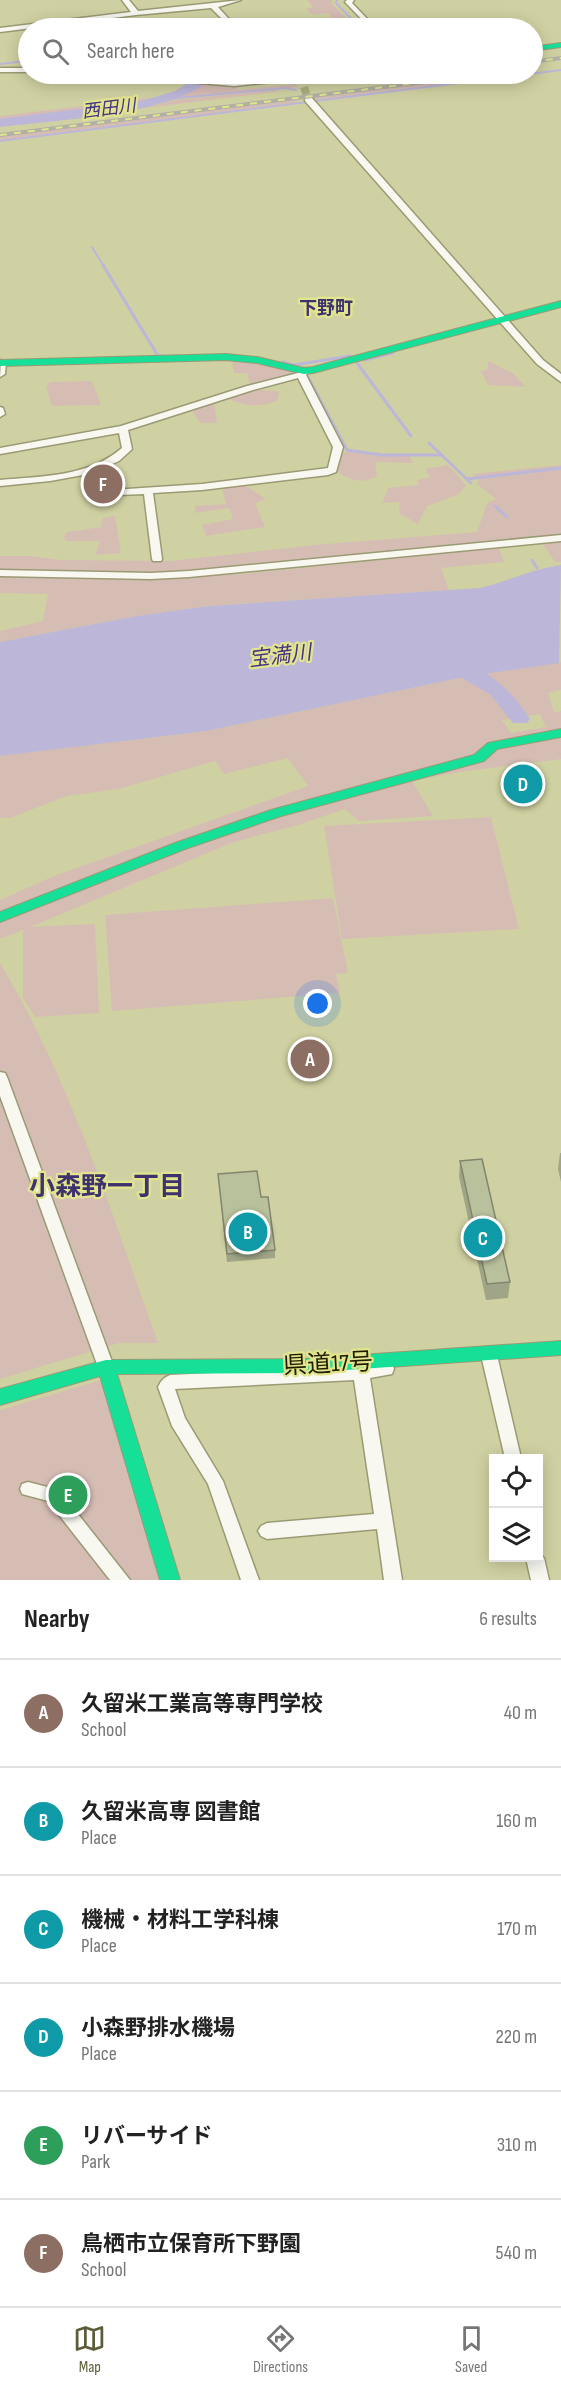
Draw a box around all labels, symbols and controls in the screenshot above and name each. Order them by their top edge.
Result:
search box [18,18,543,84]
icon: search [39,35,72,68]
text: Search here [87,38,174,65]
water label: 西田川 [81,95,139,123]
district label: 下野町 [299,298,353,319]
pin: F [84,462,122,506]
water label: 宝満川 [247,640,315,672]
pin: D [504,762,542,806]
your location [303,989,332,1018]
pin: A [290,1036,330,1082]
district label: 小森野一丁目 [29,1172,185,1203]
pin: B [228,1210,268,1254]
pin: C [464,1216,502,1260]
street label: 県道17号 [282,1347,374,1381]
map controls [489,1454,543,1562]
button: locate [489,1454,543,1508]
pin: E [48,1472,88,1518]
button: layers [489,1508,543,1562]
text: Nearby [24,1604,90,1635]
text: 6 results [479,1607,537,1631]
text: 久留米工業高等専門学校 [81,1691,323,1718]
text: A [39,1701,48,1725]
text: 40 m [504,1701,537,1725]
text: School [81,1718,126,1742]
text: 久留米高専 図書館 [81,1799,260,1826]
text: B [39,1809,48,1833]
text: 160 m [496,1809,537,1833]
text: Place [81,1826,117,1850]
text: 機械・材料工学科棟 [81,1907,279,1934]
text: C [38,1917,49,1941]
text: 170 m [497,1917,537,1941]
text: Place [81,1934,117,1958]
text: 小森野排水機場 [81,2015,235,2042]
text: D [38,2025,49,2049]
text: 220 m [496,2025,537,2049]
text: Place [81,2042,117,2066]
text: リバーサイド [81,2123,213,2150]
text: E [39,2133,48,2157]
text: 310 m [497,2133,537,2157]
text: Park [81,2150,110,2174]
text: 鳥栖市立保育所下野園 [81,2231,301,2258]
text: F [39,2241,48,2265]
text: 540 m [496,2241,537,2265]
text: School [81,2258,126,2282]
tab: Map [73,2322,106,2377]
tab: Directions [253,2322,308,2377]
tab: Saved [455,2322,488,2377]

